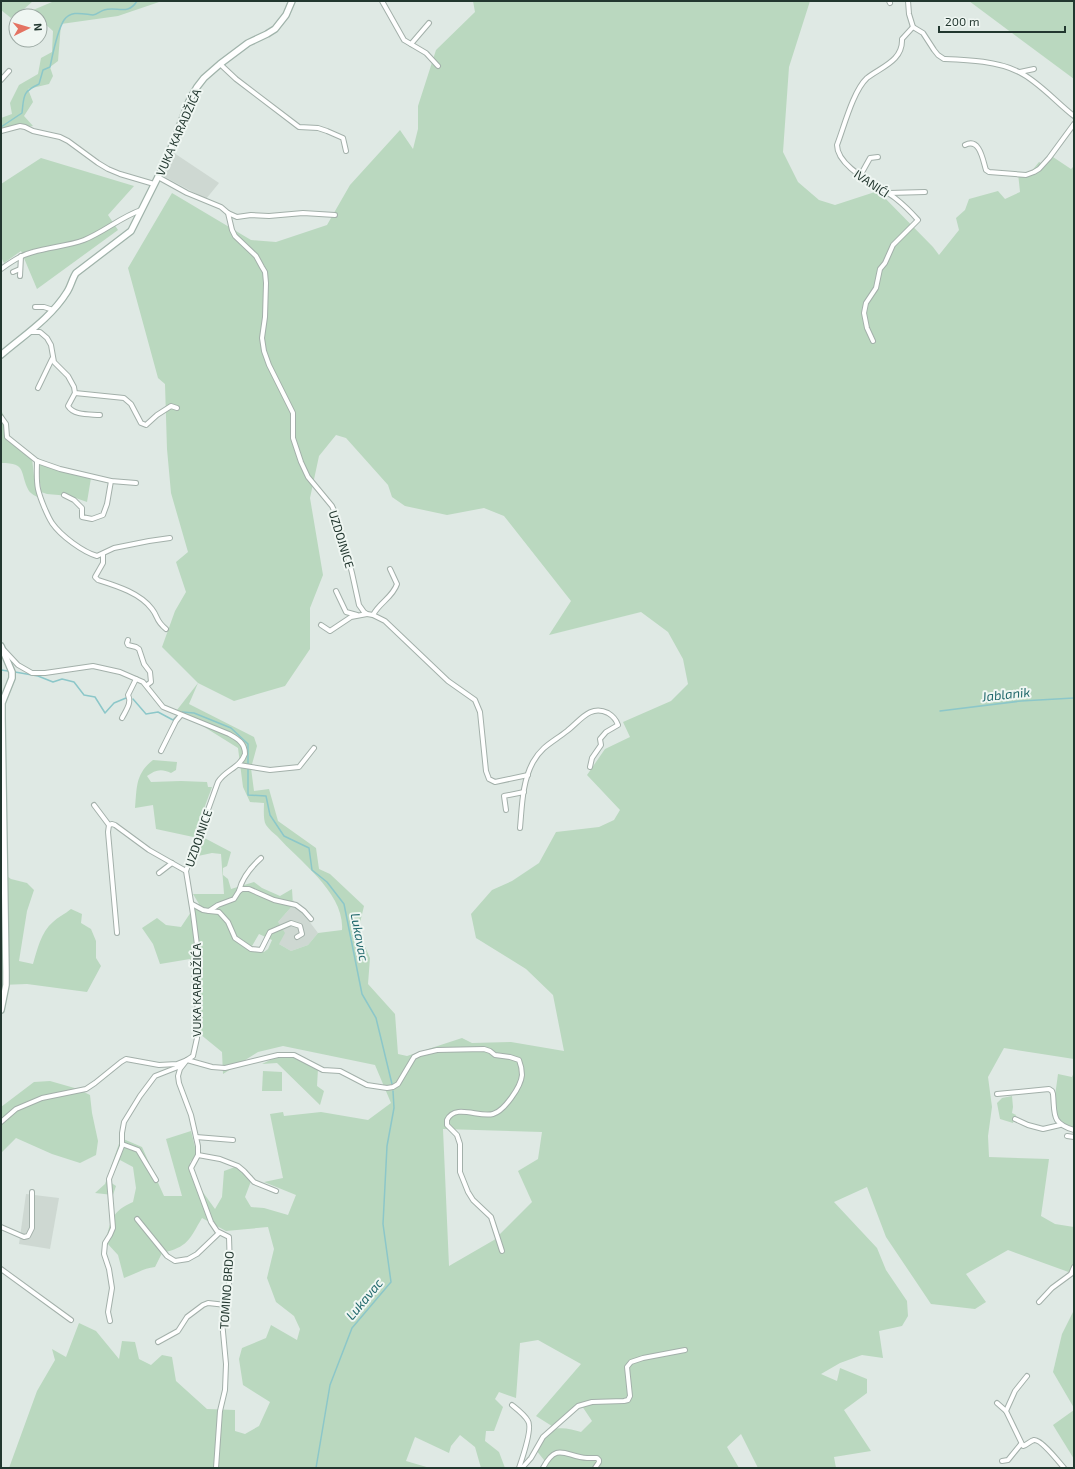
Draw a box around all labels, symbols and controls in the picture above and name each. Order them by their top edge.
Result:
north arrow [8,8,48,48]
scale bar [939,8,1065,34]
text: 200 m [945,14,979,28]
text: N [32,23,45,32]
street label: VUKA KARADŽIĆA [153,86,204,178]
street label: IVANIĆI [852,166,892,200]
street label: UZDOJNICE [327,508,358,570]
water label: Jablanik [980,684,1031,705]
street label: UZDOJNICE [182,807,214,869]
water label: Lukavac [347,912,373,963]
street label: VUKA KARADŽIĆA [189,943,203,1037]
street label: TOMINO BRDO [216,1250,236,1330]
water label: Lukavac [342,1275,386,1323]

